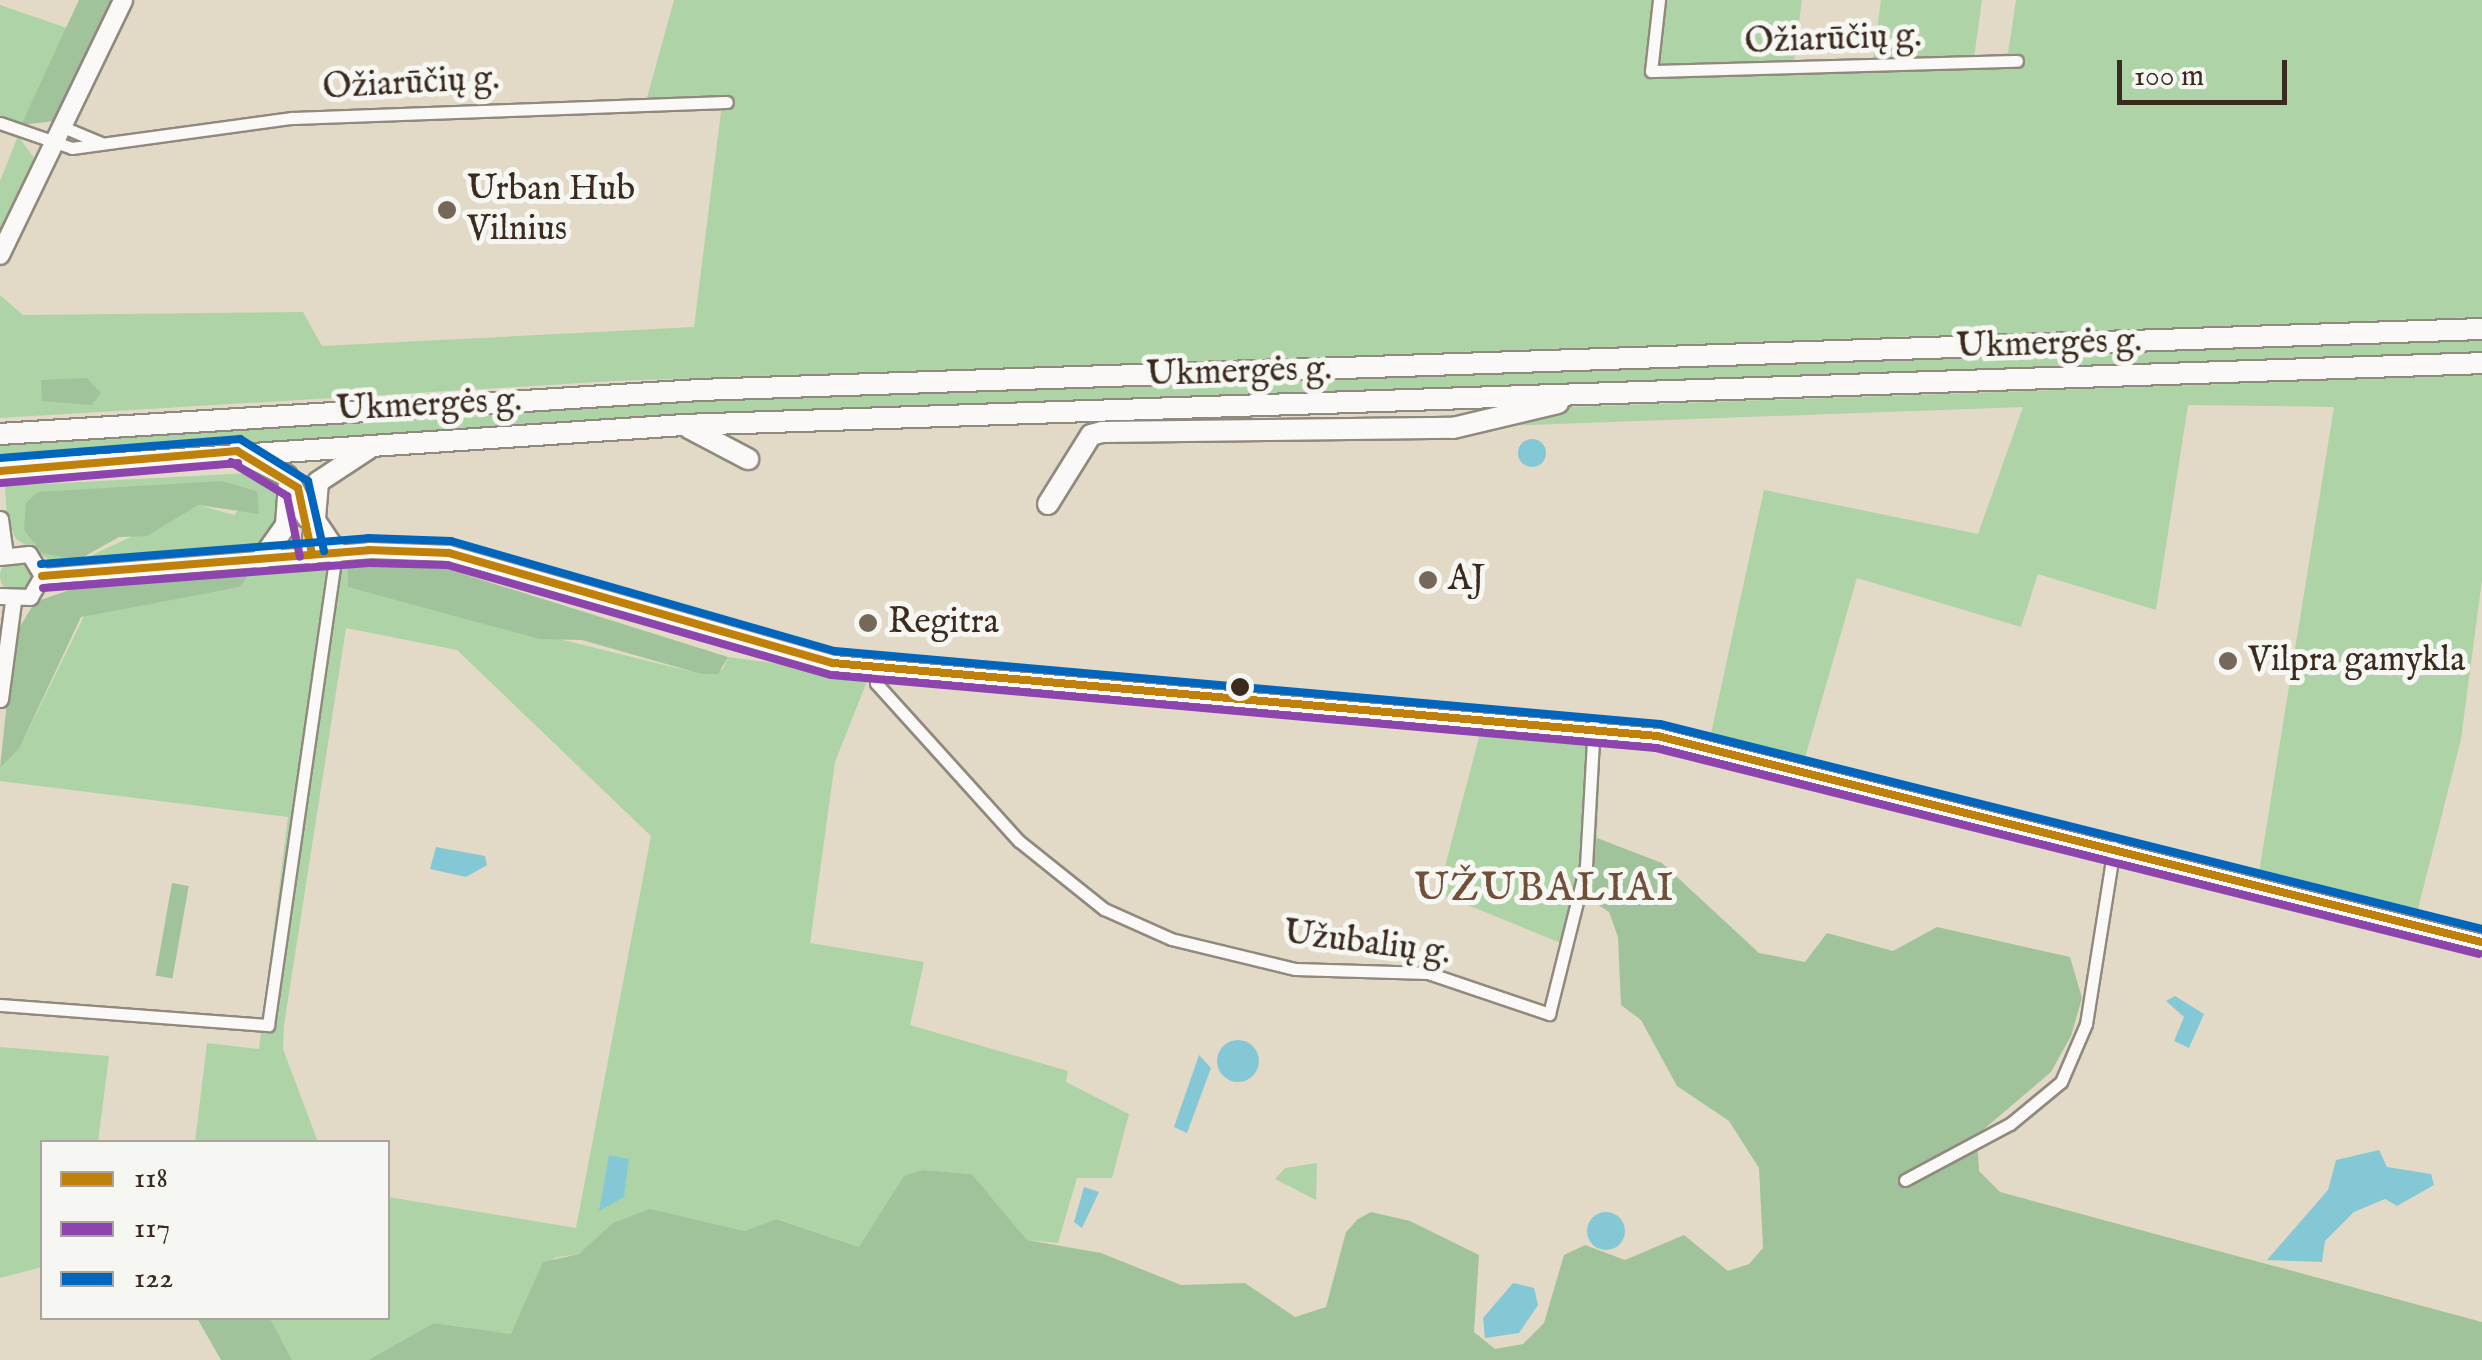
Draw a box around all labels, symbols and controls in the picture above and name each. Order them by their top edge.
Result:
street label: Ožiarūčių g. [1744,16,1922,64]
scale bar [2122,40,2292,102]
street label: Ožiarūčių g. [322,58,500,110]
text: 100 m [2134,58,2204,96]
place label: Urban Hub Vilnius [467,169,635,251]
marker: Urban Hub Vilnius [436,199,458,221]
street label: Ukmergės g. [1956,321,2142,369]
street label: Ukmergės g. [1146,349,1332,397]
street label: Ukmergės g. [335,380,523,432]
place label: AJ [1448,559,1485,601]
marker: AJ [1417,569,1439,591]
place label: Regitra [888,602,999,644]
marker: Regitra [857,612,879,634]
place label: Vilpra gamykla [2248,640,2465,682]
marker: Vilpra gamykla [2217,650,2239,672]
unlabelled marker [1230,677,1250,697]
district label: UŽUBALIAI [1414,866,1676,914]
street label: Užubalių g. [1281,913,1453,975]
legend [40,1140,390,1320]
text: 118 [134,1160,168,1198]
text: 117 [134,1210,170,1248]
text: 122 [134,1260,173,1298]

